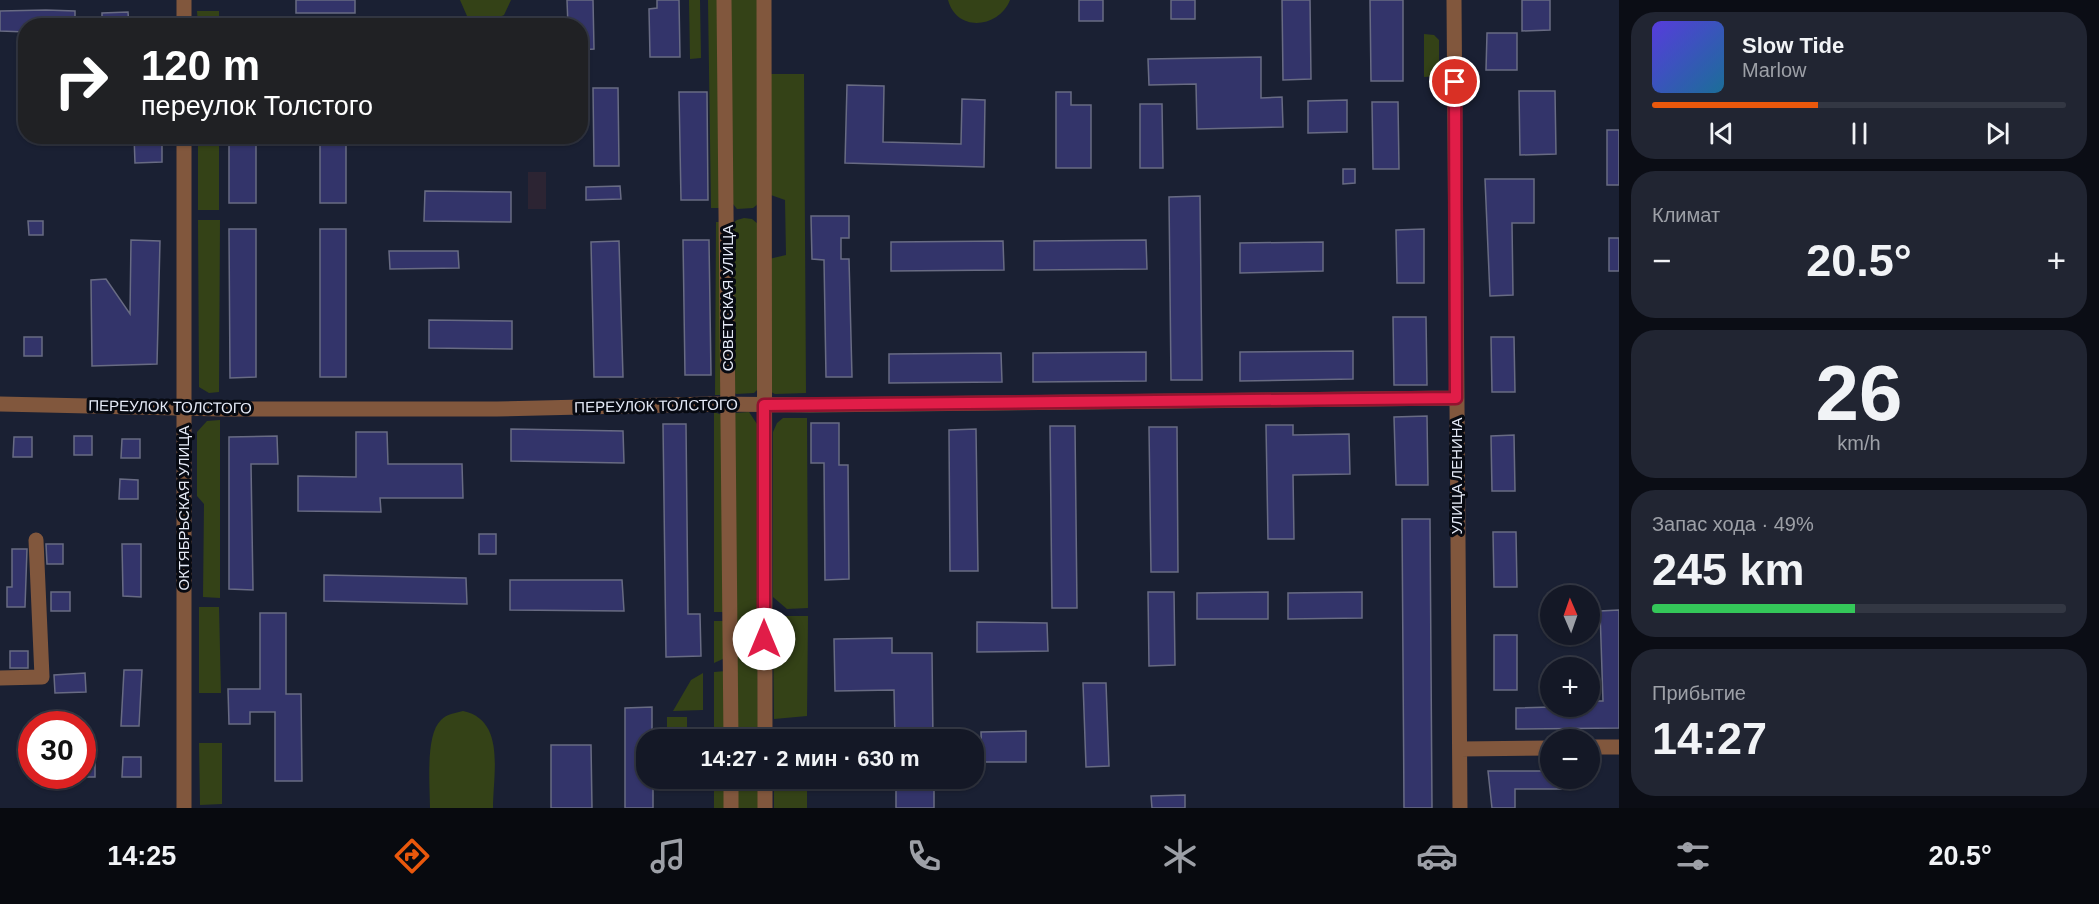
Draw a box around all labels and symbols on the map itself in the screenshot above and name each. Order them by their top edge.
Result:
pin [1429,56,1480,107]
street label: СОВЕТСКАЯ УЛИЦА [719,225,736,371]
street label: ПЕРЕУЛОК ТОЛСТОГО [574,396,738,415]
street label: ПЕРЕУЛОК ТОЛСТОГО [88,397,252,416]
street label: УЛИЦА ЛЕНИНА [1448,417,1465,535]
street label: ОКТЯБРЬСКАЯ УЛИЦА [175,426,192,590]
north arrow [1540,585,1600,645]
position arrow [732,607,796,671]
speed limit sign: 30 [18,711,96,789]

